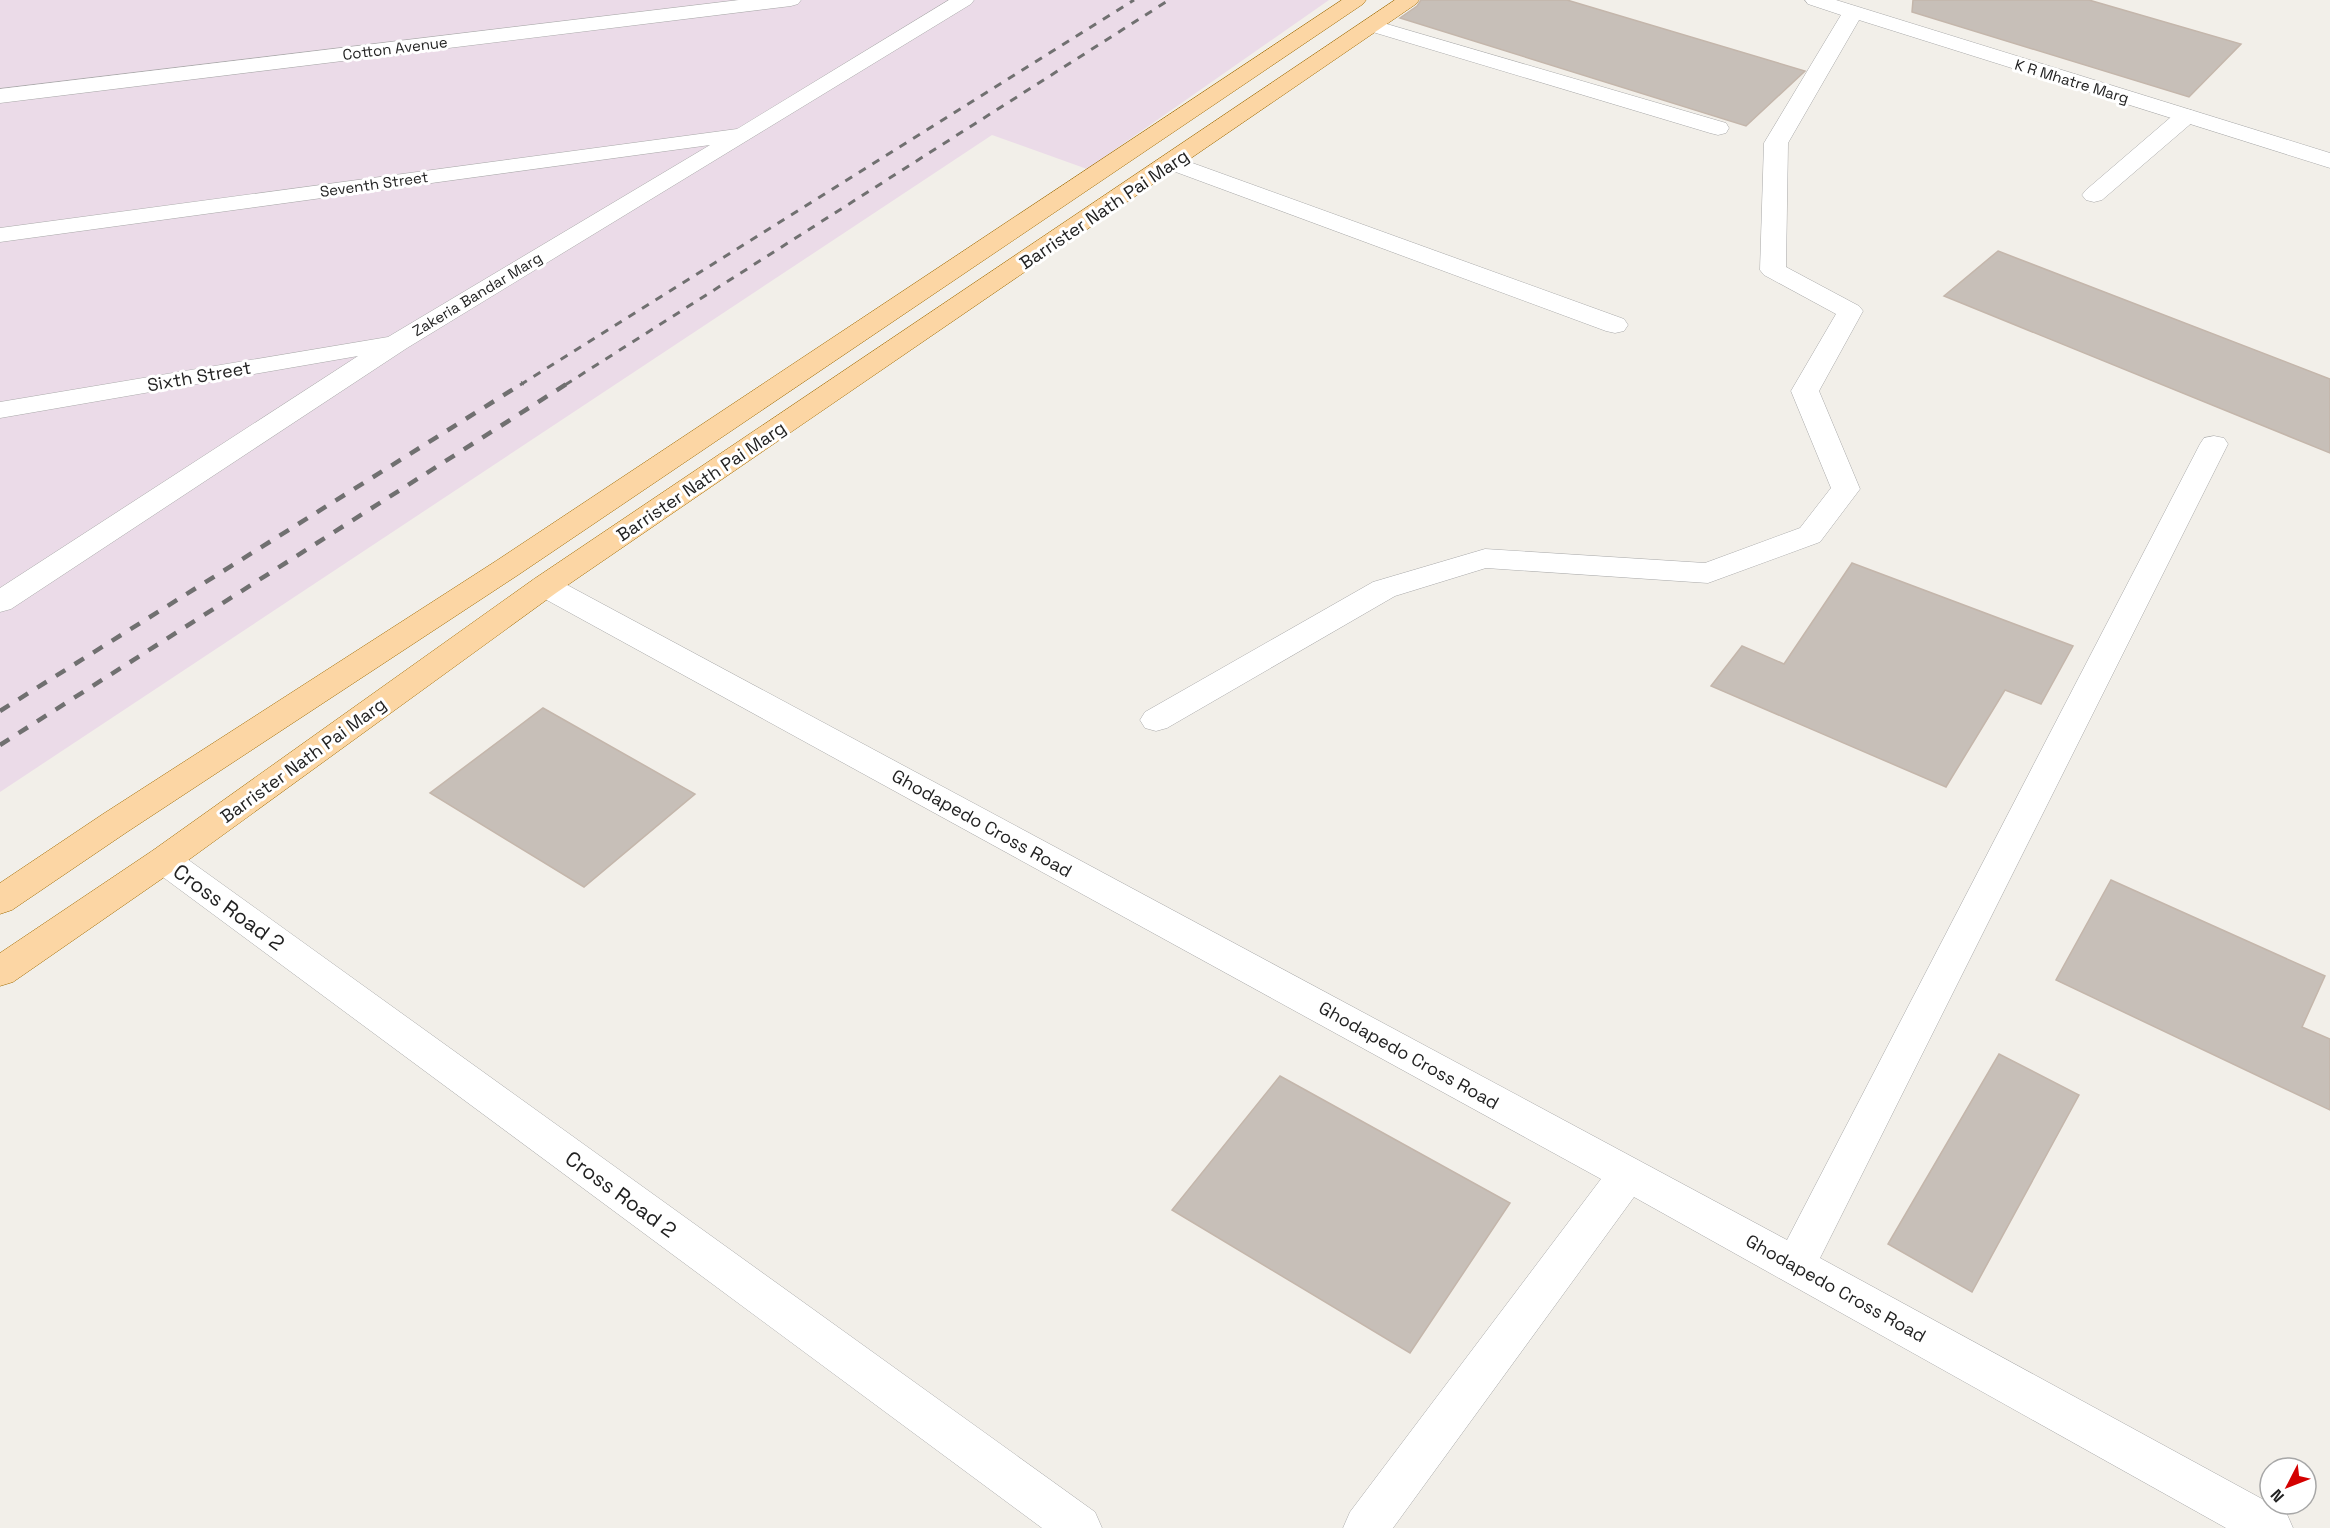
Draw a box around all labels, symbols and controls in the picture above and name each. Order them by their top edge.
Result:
street label: Cotton Avenue [341,32,449,64]
street label: K R Mhatre Marg [2013,55,2131,107]
street label: Barrister Nath Pai Marg [1015,144,1193,274]
street label: Seventh Street [319,167,429,201]
street label: Zakeria Bandar Marg [409,248,545,340]
street label: Sixth Street [145,356,253,396]
street label: Barrister Nath Pai Marg [612,416,790,546]
street label: Barrister Nath Pai Marg [216,692,390,828]
street label: Ghodapedo Cross Road [888,764,1076,882]
street label: Cross Road 2 [168,858,290,956]
street label: Ghodapedo Cross Road [1315,996,1503,1114]
street label: Cross Road 2 [560,1145,682,1243]
street label: Ghodapedo Cross Road [1742,1229,1930,1347]
north arrow [2258,1456,2318,1516]
text: N [2266,1485,2289,1507]

